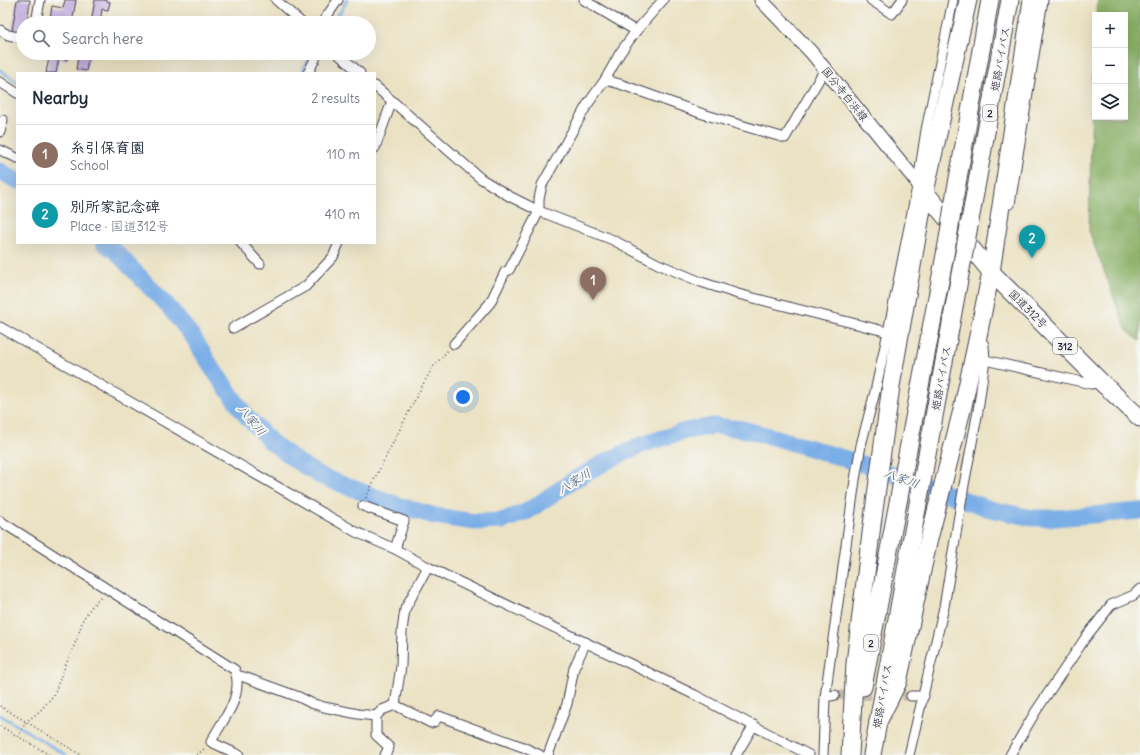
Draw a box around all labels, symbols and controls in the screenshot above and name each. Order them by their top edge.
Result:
map controls [1092,12,1128,120]
button: + [1092,12,1128,48]
search box [16,16,376,60]
street label: 姫路バイパス [987,25,1013,93]
icon: search [30,27,52,49]
text: Search here [62,29,143,48]
button: − [1092,48,1128,84]
street label: 国分寺白浜線 [819,64,871,124]
button: layers [1092,84,1128,120]
text: Nearby [32,87,88,109]
text: 2 results [311,90,360,107]
road number: 2 [983,105,997,121]
text: 糸引保育園 [70,138,145,157]
text: 1 [42,146,48,163]
text: 110 m [327,146,360,163]
text: School [70,157,109,174]
text: 別所家記念碑 [70,197,160,216]
text: 2 [41,206,49,223]
text: 410 m [324,206,360,223]
text: Place · 国道312号 [70,218,169,235]
pin: 2 [1019,225,1045,258]
pin: 1 [580,267,606,300]
street label: 国道312号 [1006,287,1050,331]
road number: 312 [1053,338,1077,354]
street label: 姫路バイパス [928,344,954,412]
your location [453,387,473,407]
water label: 八家川 [235,401,269,439]
water label: 八家川 [555,465,593,497]
water label: 八家川 [883,465,921,491]
road number: 2 [864,635,878,651]
street label: 姫路バイパス [869,662,895,730]

